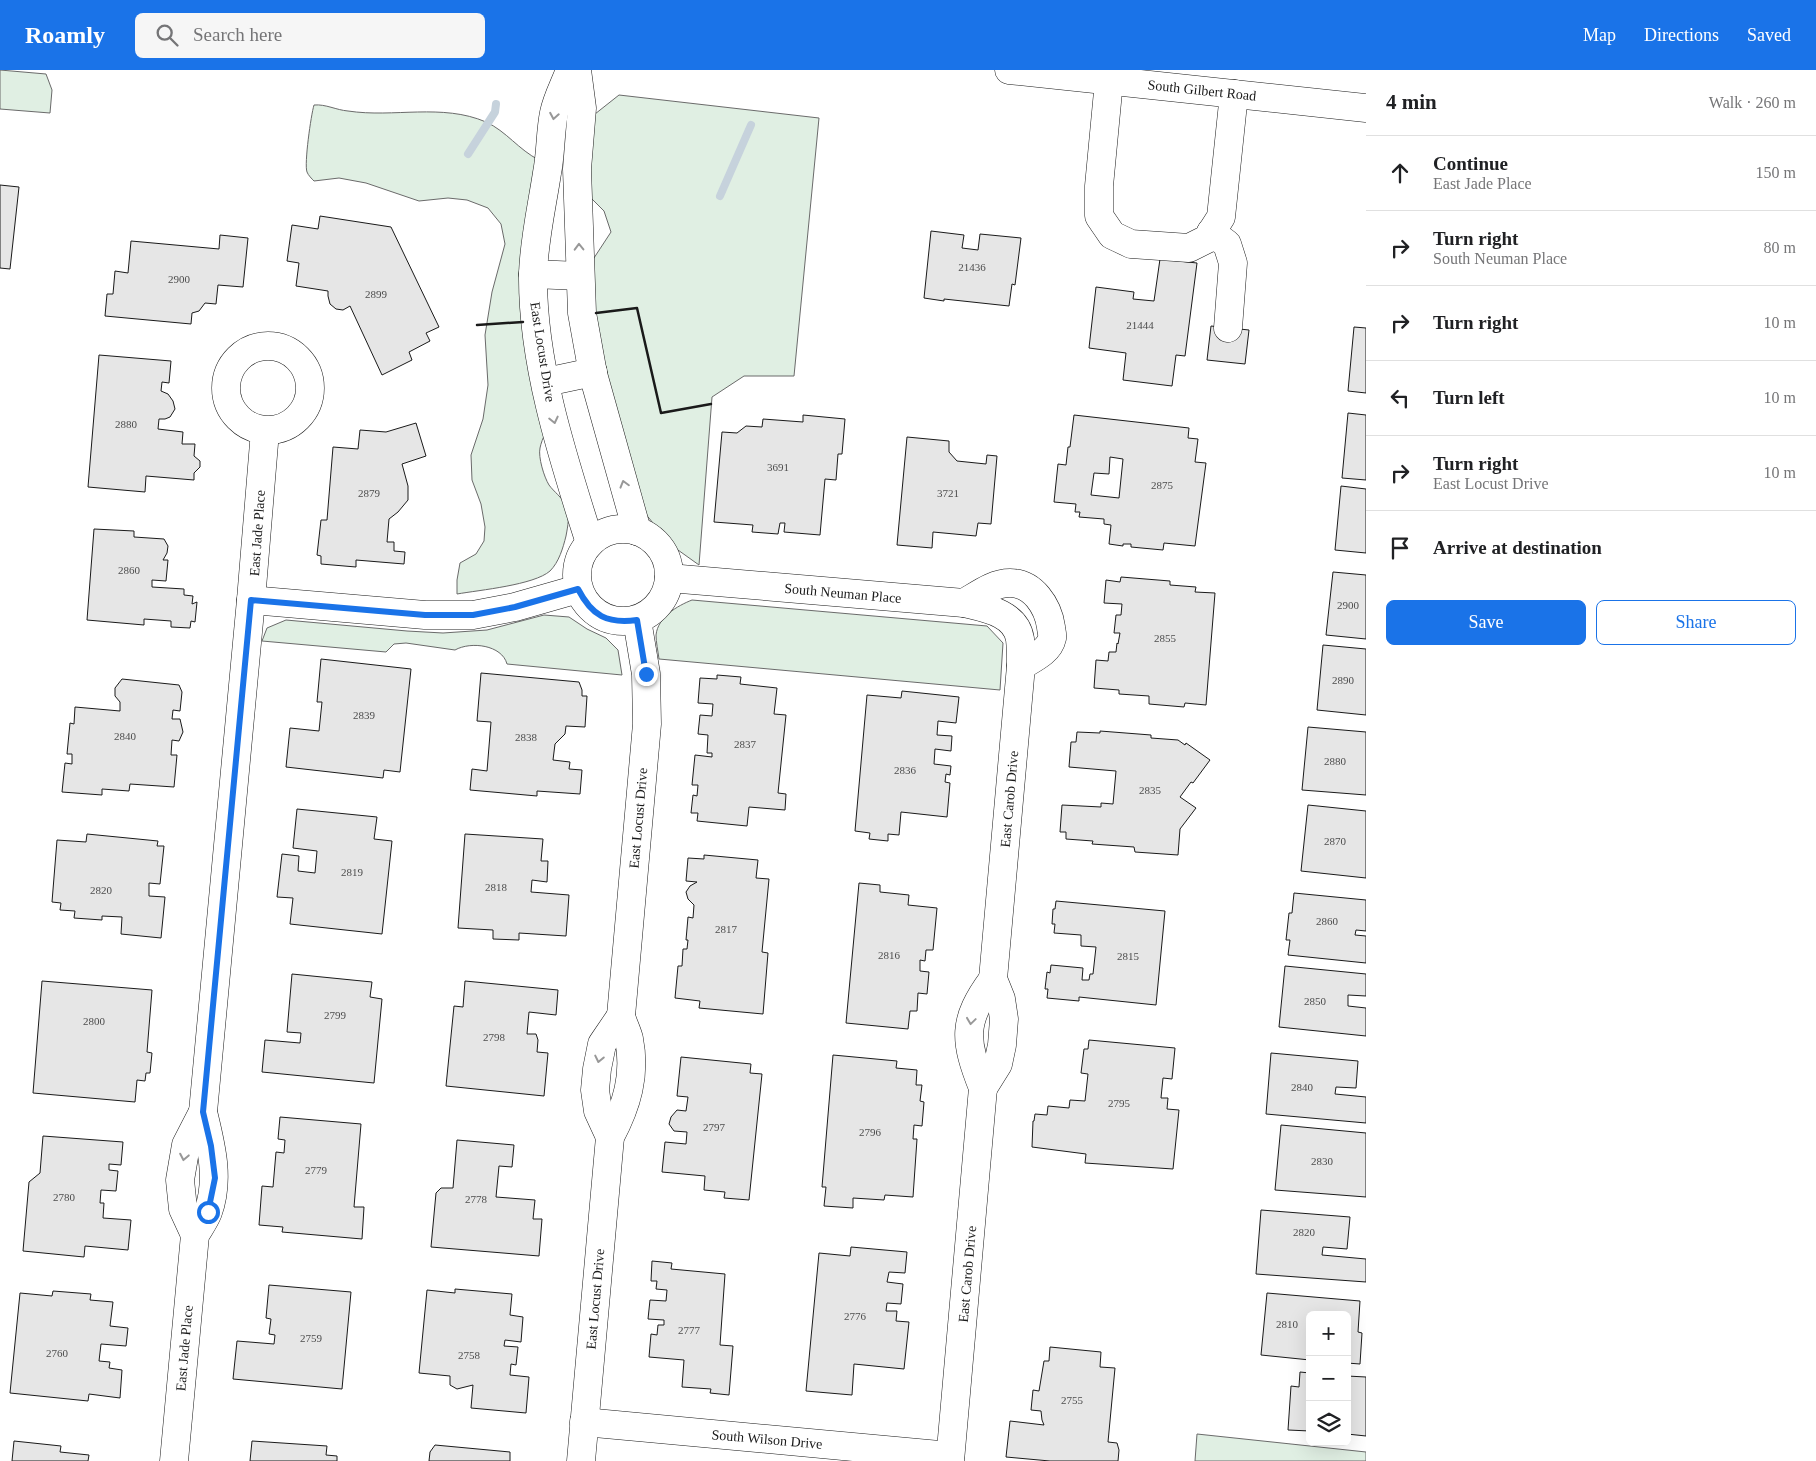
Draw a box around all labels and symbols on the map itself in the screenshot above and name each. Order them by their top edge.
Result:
street label: South Gilbert Road [1147,77,1257,104]
one-way arrow [550,112,560,120]
one-way arrow [574,243,584,250]
house number: 21436 [958,261,986,273]
house number: 2900 [168,273,191,285]
house number: 2899 [365,288,388,300]
street label: East Locust Drive [527,301,558,403]
house number: 21444 [1126,319,1154,331]
one-way arrow [548,416,559,424]
house number: 2880 [115,418,138,430]
house number: 3691 [767,461,789,473]
house number: 2875 [1151,479,1174,491]
one-way arrow [619,480,630,489]
house number: 2879 [358,487,381,499]
house number: 3721 [937,487,959,499]
street label: East Jade Place [247,489,268,577]
house number: 2860 [118,564,141,576]
street label: South Neuman Place [784,581,902,606]
house number: 2900 [1337,599,1360,611]
house number: 2855 [1154,632,1177,644]
route end [635,663,658,686]
house number: 2890 [1332,674,1355,686]
house number: 2839 [353,709,376,721]
house number: 2840 [114,730,137,742]
house number: 2838 [515,731,538,743]
house number: 2837 [734,738,757,750]
street label: East Carob Drive [998,750,1021,848]
house number: 2880 [1324,755,1347,767]
house number: 2836 [894,764,917,776]
street label: East Locust Drive [627,767,650,869]
house number: 2835 [1139,784,1162,796]
house number: 2870 [1324,835,1347,847]
house number: 2819 [341,866,364,878]
house number: 2818 [485,881,508,893]
house number: 2820 [90,884,113,896]
house number: 2860 [1316,915,1339,927]
house number: 2817 [715,923,738,935]
house number: 2816 [878,949,901,961]
house number: 2815 [1117,950,1140,962]
house number: 2850 [1304,995,1327,1007]
house number: 2799 [324,1009,347,1021]
house number: 2800 [83,1015,106,1027]
one-way arrow [966,1018,977,1026]
house number: 2798 [483,1031,506,1043]
one-way arrow [594,1055,605,1064]
house number: 2840 [1291,1081,1314,1093]
house number: 2795 [1108,1097,1131,1109]
house number: 2797 [703,1121,726,1133]
house number: 2796 [859,1126,882,1138]
one-way arrow [179,1152,190,1161]
house number: 2830 [1311,1155,1334,1167]
house number: 2779 [305,1164,328,1176]
house number: 2780 [53,1191,76,1203]
house number: 2778 [465,1193,488,1205]
route start [197,1201,220,1224]
street label: East Carob Drive [956,1225,979,1323]
house number: 2820 [1293,1226,1316,1238]
street label: East Locust Drive [584,1248,607,1350]
street label: East Jade Place [173,1304,196,1392]
house number: 2776 [844,1310,867,1322]
house number: 2810 [1276,1318,1299,1330]
house number: 2777 [678,1324,701,1336]
house number: 2759 [300,1332,323,1344]
house number: 2760 [46,1347,69,1359]
house number: 2758 [458,1349,481,1361]
house number: 2755 [1061,1394,1084,1406]
street label: South Wilson Drive [711,1427,823,1452]

